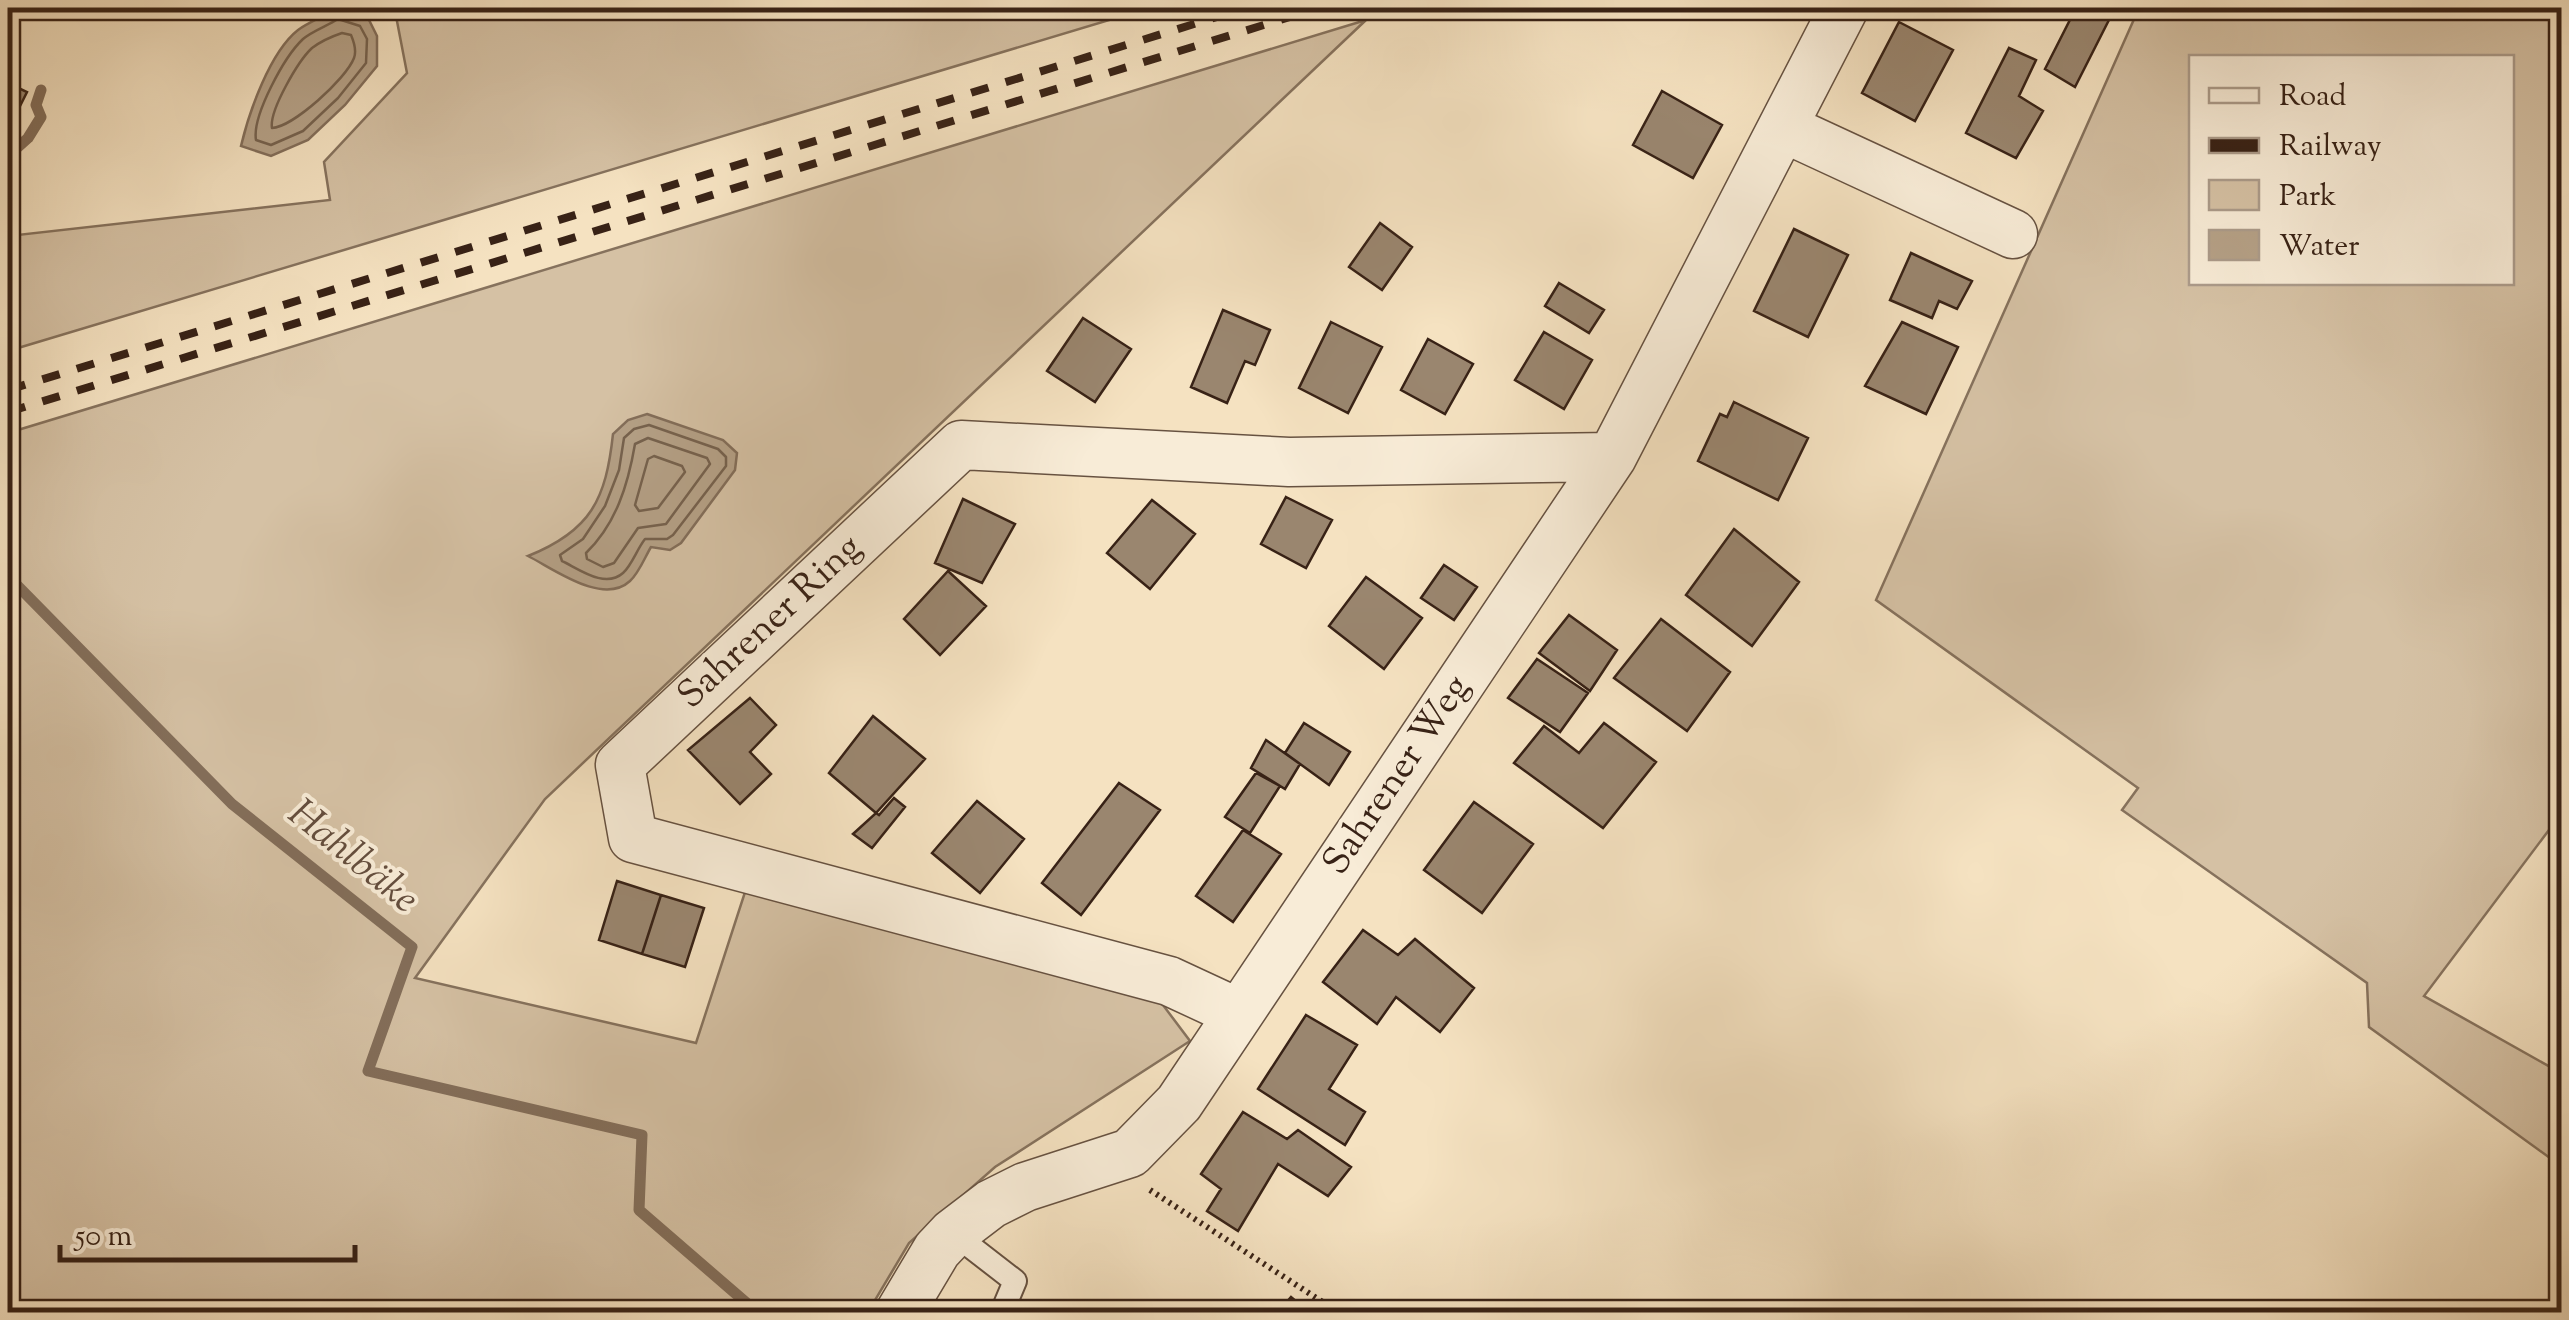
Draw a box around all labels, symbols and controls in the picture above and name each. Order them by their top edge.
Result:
legend [2189,55,2514,285]
text: Road [2279,76,2346,119]
text: Railway [2279,126,2382,169]
text: Park [2279,176,2336,219]
text: Water [2279,226,2360,269]
street label: Sahrener Ring [667,523,875,723]
street label: Sahrener Weg [1311,665,1485,887]
water label: Hahlbäke [274,787,430,929]
scale bar [60,1200,355,1262]
text: 50 m [73,1216,133,1259]

